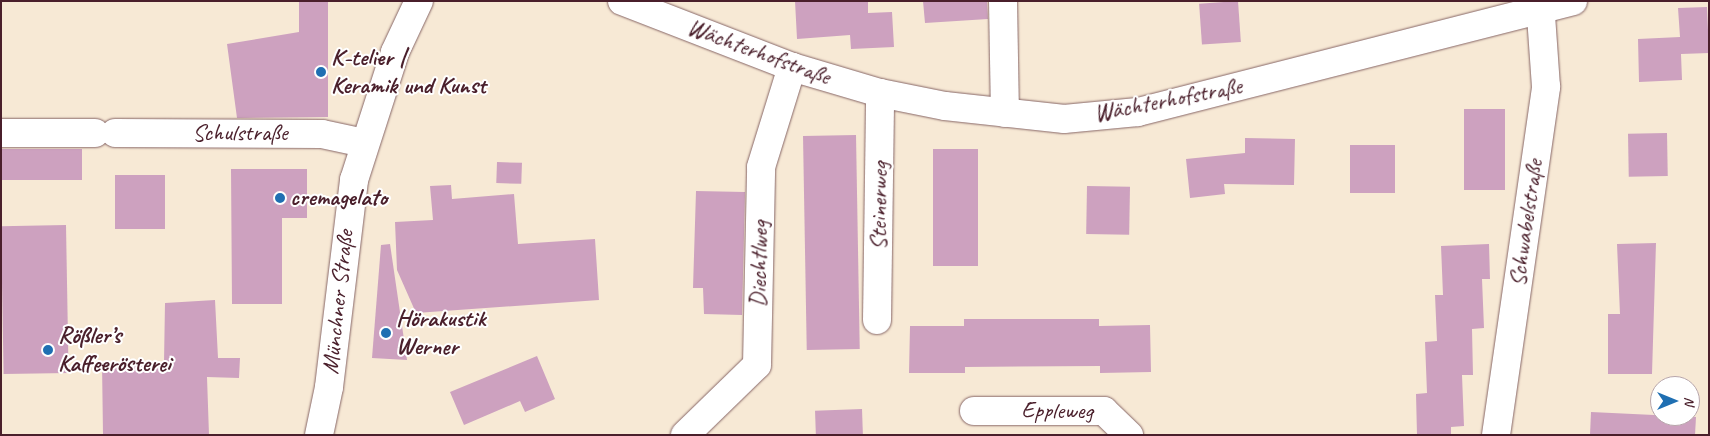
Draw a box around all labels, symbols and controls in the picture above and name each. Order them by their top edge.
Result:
street label: Wächterhofstraße [684,13,834,91]
place label: K-telier | Keramik und Kunst [331,44,485,100]
marker: K-telier | Keramik und Kunst [315,66,327,78]
street label: Wächterhofstraße [1092,72,1244,128]
street label: Schulstraße [192,119,288,147]
street label: Schwabelstraße [1503,158,1549,288]
street label: Steinerweg [864,162,894,250]
place label: cremagelato [290,184,387,212]
marker: cremagelato [274,192,286,204]
street label: Diechtlweg [744,220,774,308]
street label: Münchner Straße [316,228,360,376]
place label: Hörakustik Werner [396,305,485,361]
place label: Rößler’s Kaffeerösterei [58,322,171,378]
marker: Hörakustik Werner [380,327,392,339]
marker: Rößler’s Kaffeerösterei [42,344,54,356]
north arrow [1650,376,1700,426]
street label: Eppleweg [1021,397,1093,425]
text: N [1681,397,1698,405]

